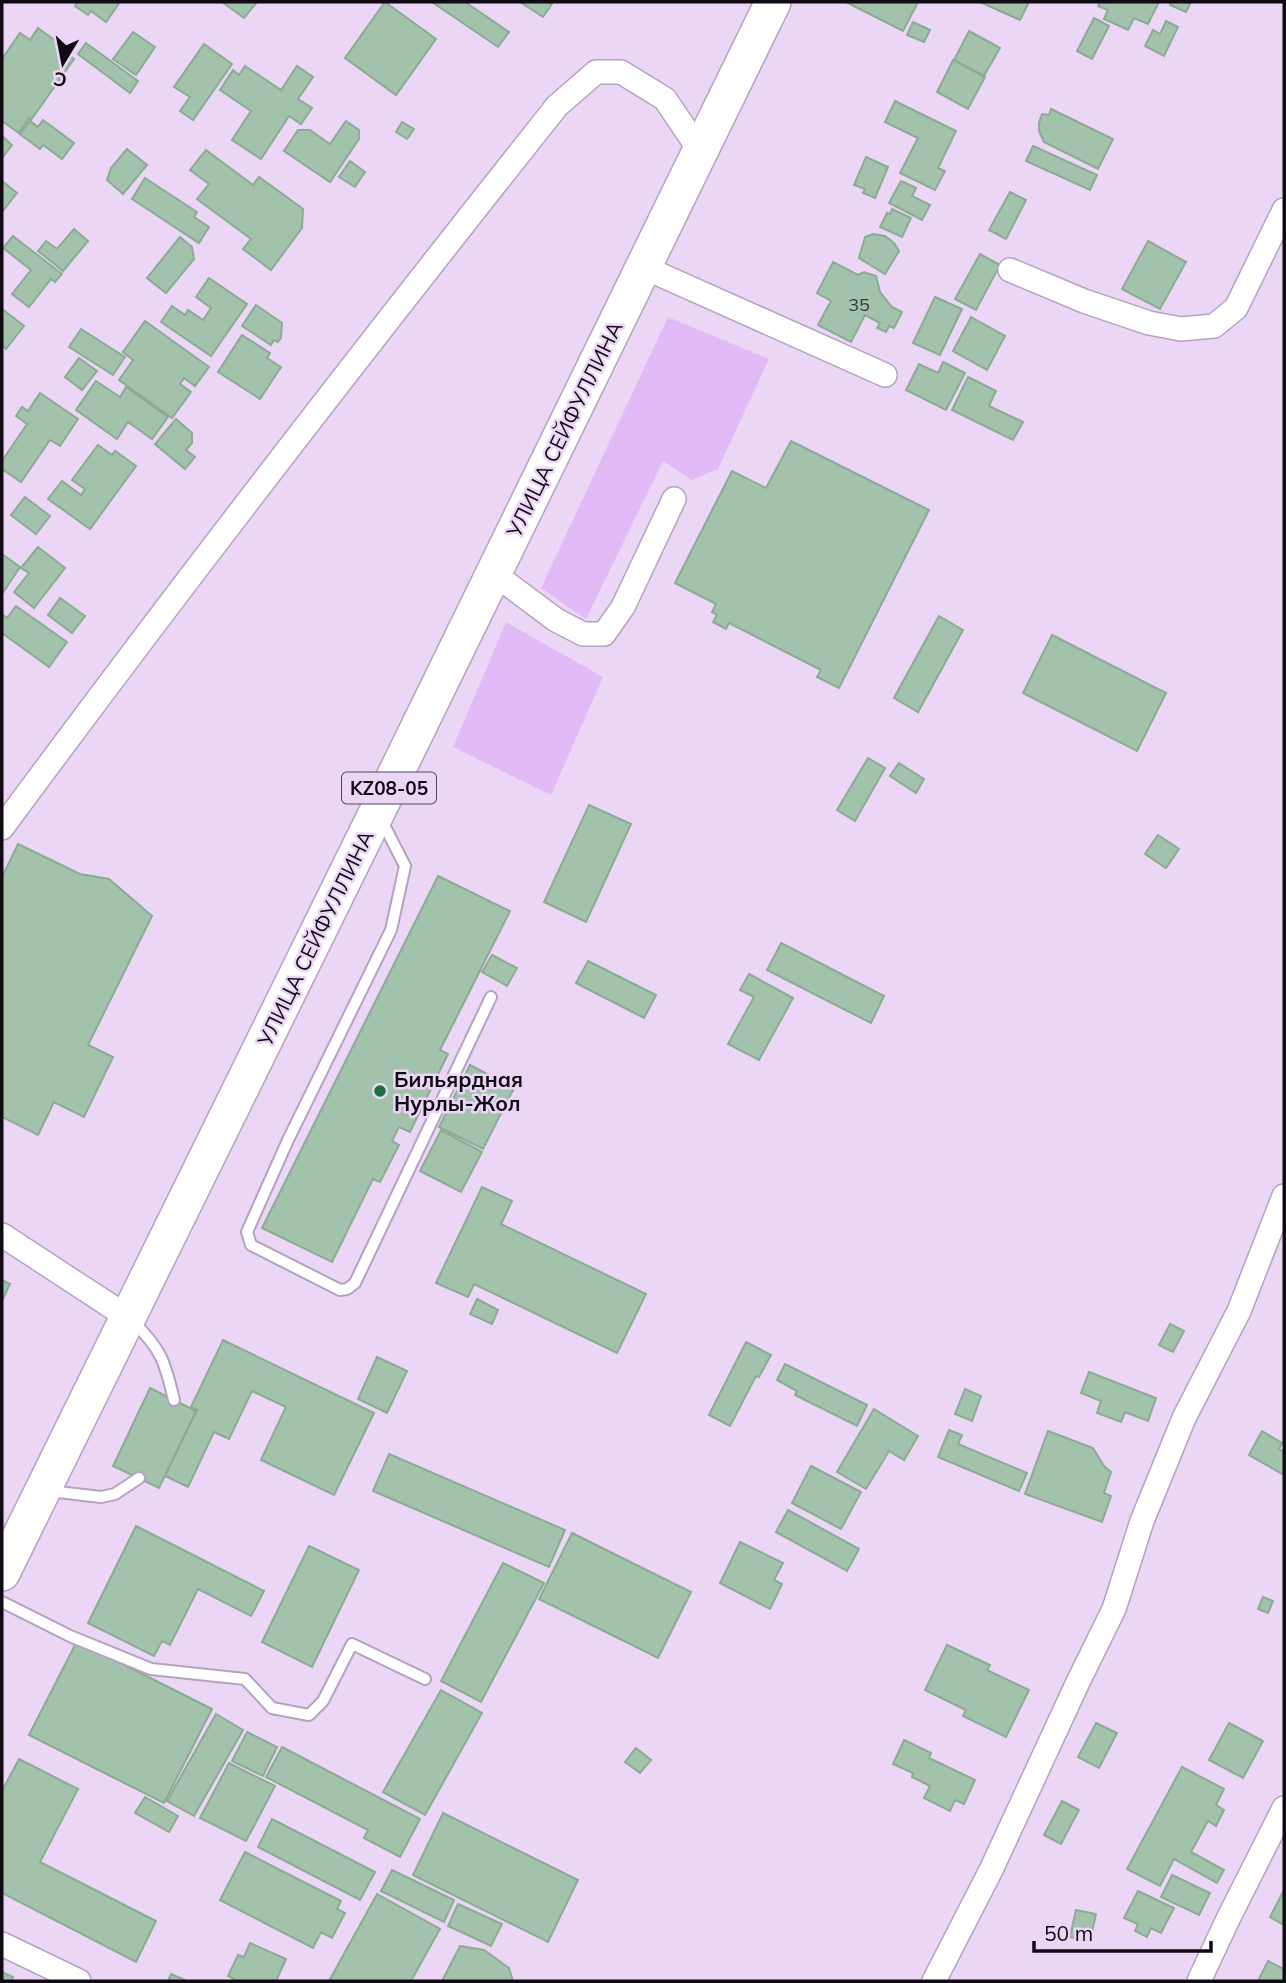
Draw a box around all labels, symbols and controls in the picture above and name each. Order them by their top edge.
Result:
north arrow [28,28,98,98]
text: С [52,67,69,93]
house number: 35 [848,293,870,316]
street label: УЛИЦА СЕЙФУЛЛИНА [500,316,628,542]
road number: KZ08-05 [342,772,436,804]
street label: УЛИЦА СЕЙФУЛЛИНА [251,825,379,1051]
place label: Бильярдная Нурлы-Жол [394,1066,523,1116]
marker: Бильярдная Нурлы-Жол [372,1083,388,1099]
scale bar [1034,1910,1211,1954]
text: 50 m [1044,1920,1093,1946]

